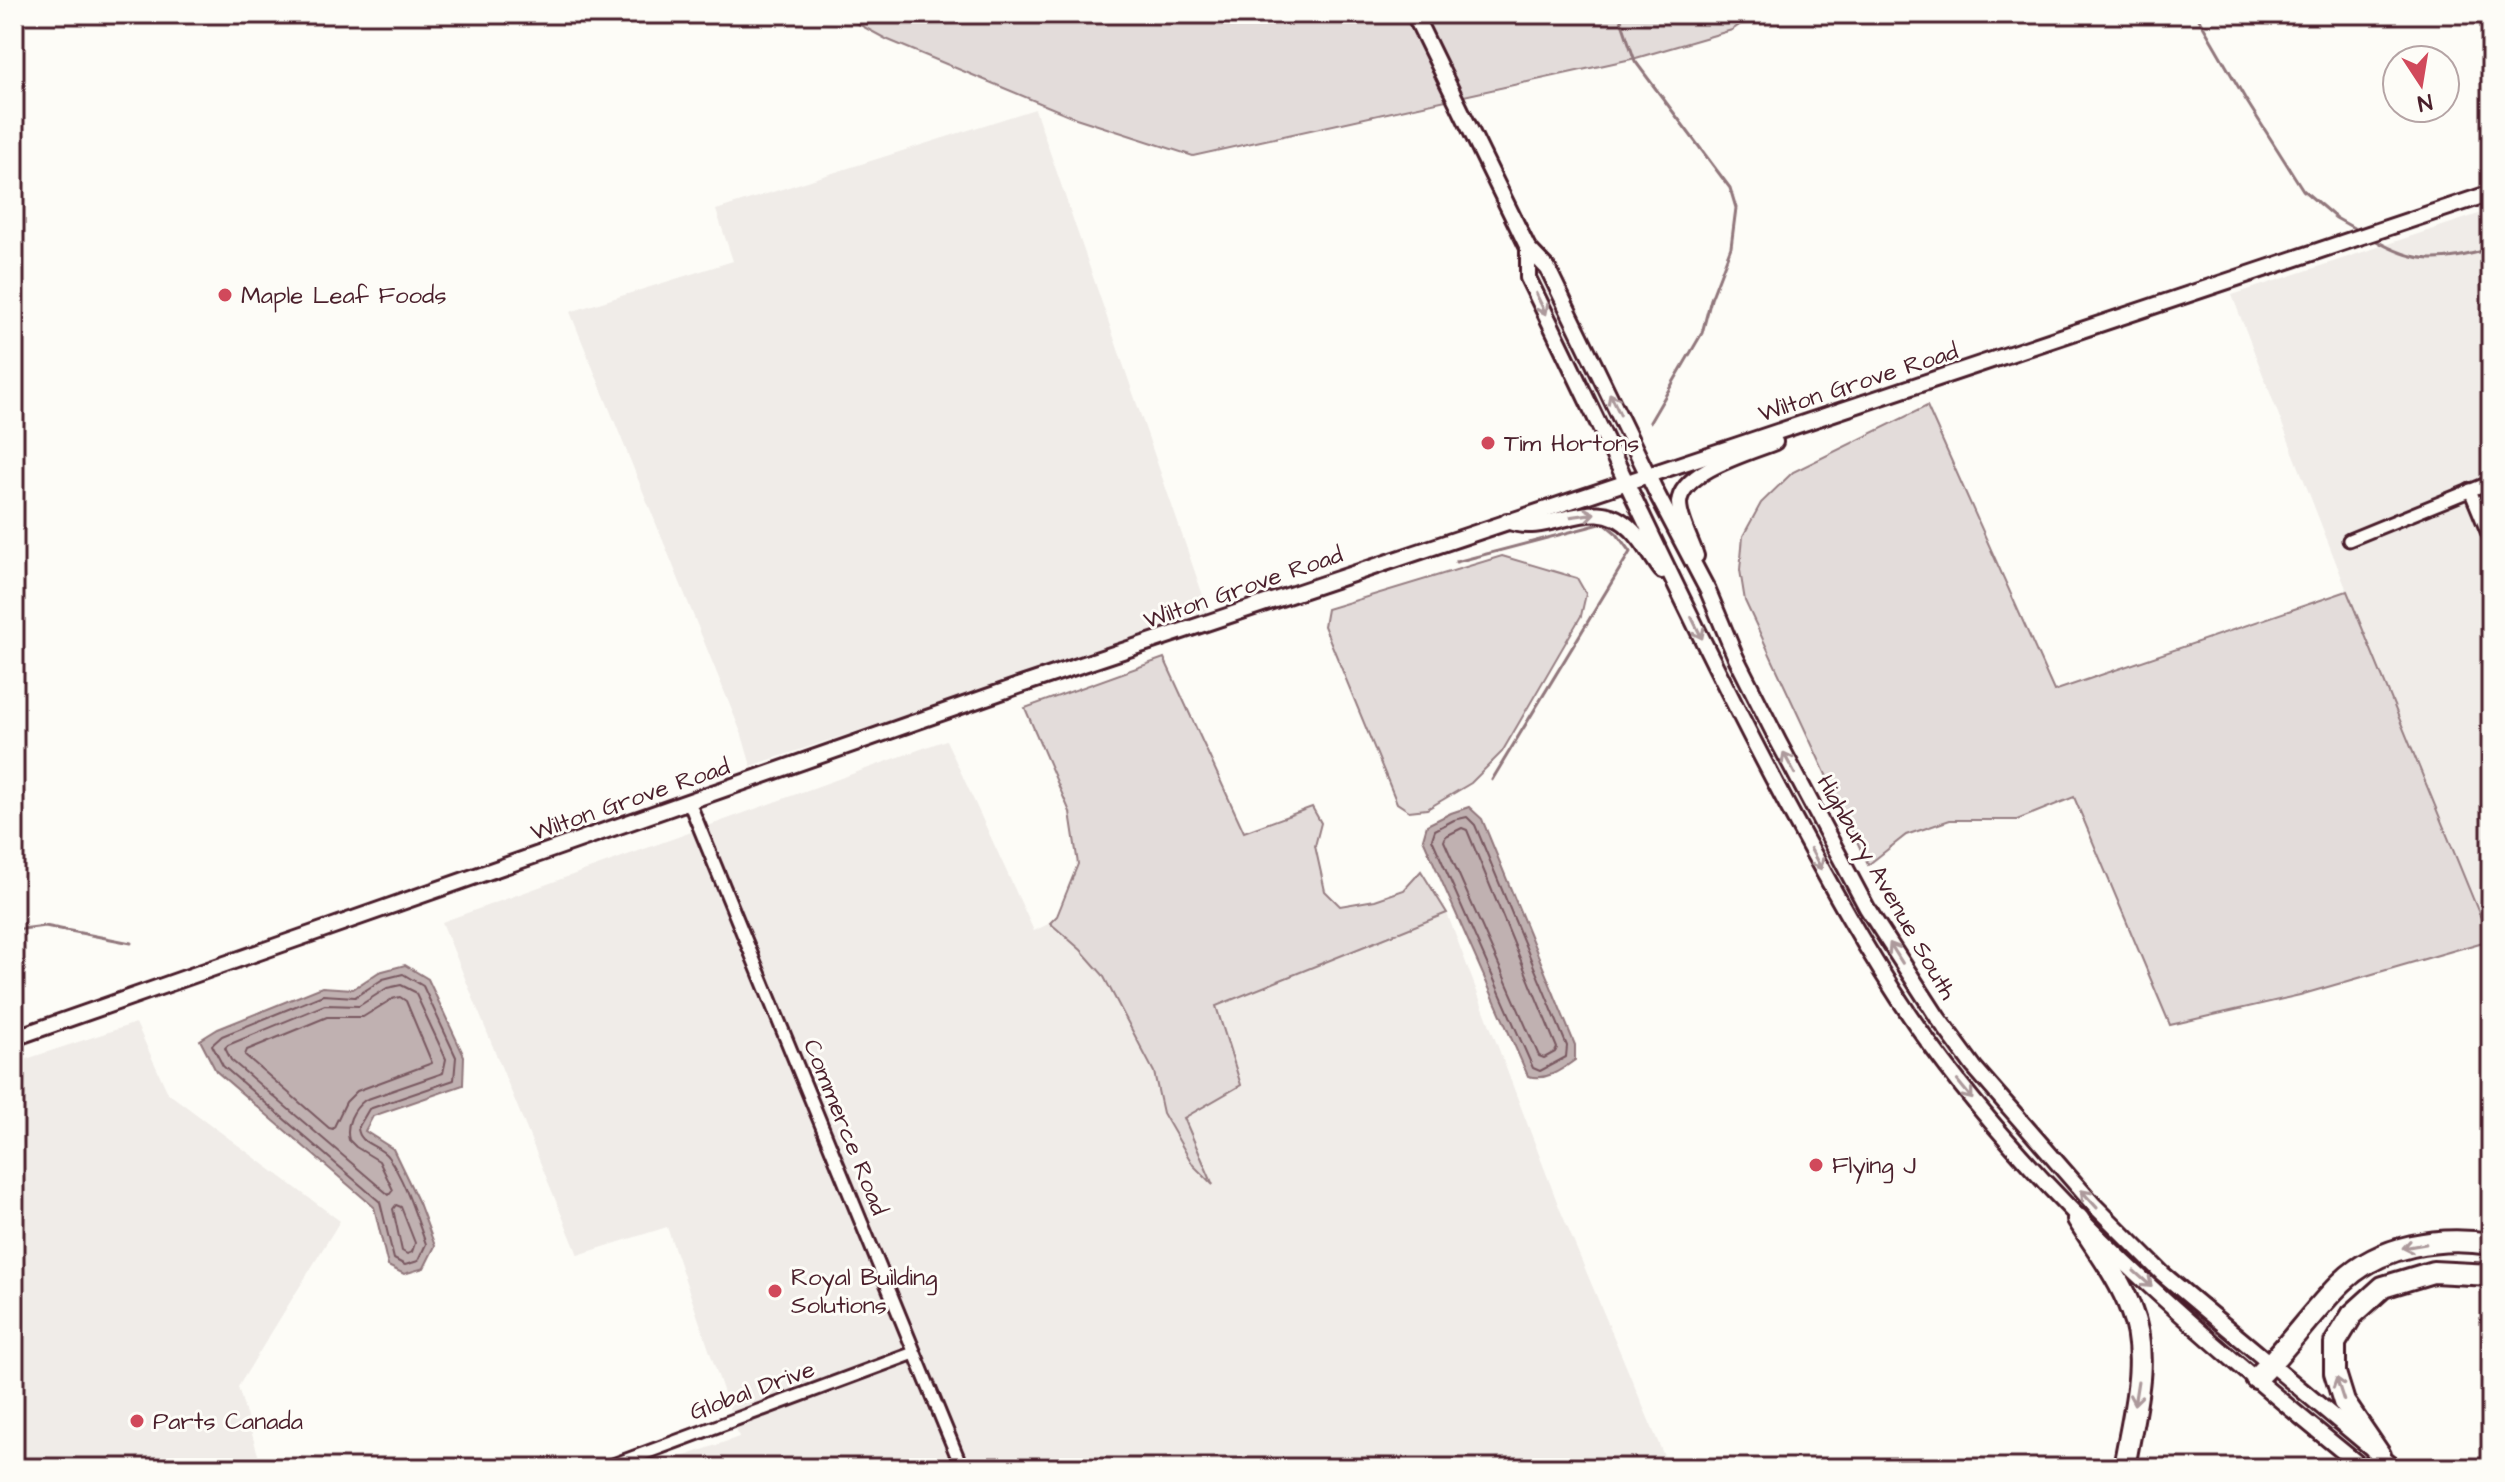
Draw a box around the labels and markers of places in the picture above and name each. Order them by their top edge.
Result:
place label: Maple Leaf Foods [241,279,446,313]
marker: Maple Leaf Foods [216,286,234,304]
place label: Tim Hortons [1504,427,1639,461]
marker: Tim Hortons [1479,434,1497,452]
place label: Flying J [1832,1149,1916,1184]
marker: Flying J [1807,1156,1825,1174]
place label: Royal Building Solutions [791,1261,937,1323]
marker: Royal Building Solutions [766,1282,784,1300]
place label: Parts Canada [153,1405,303,1439]
marker: Parts Canada [128,1412,146,1430]

